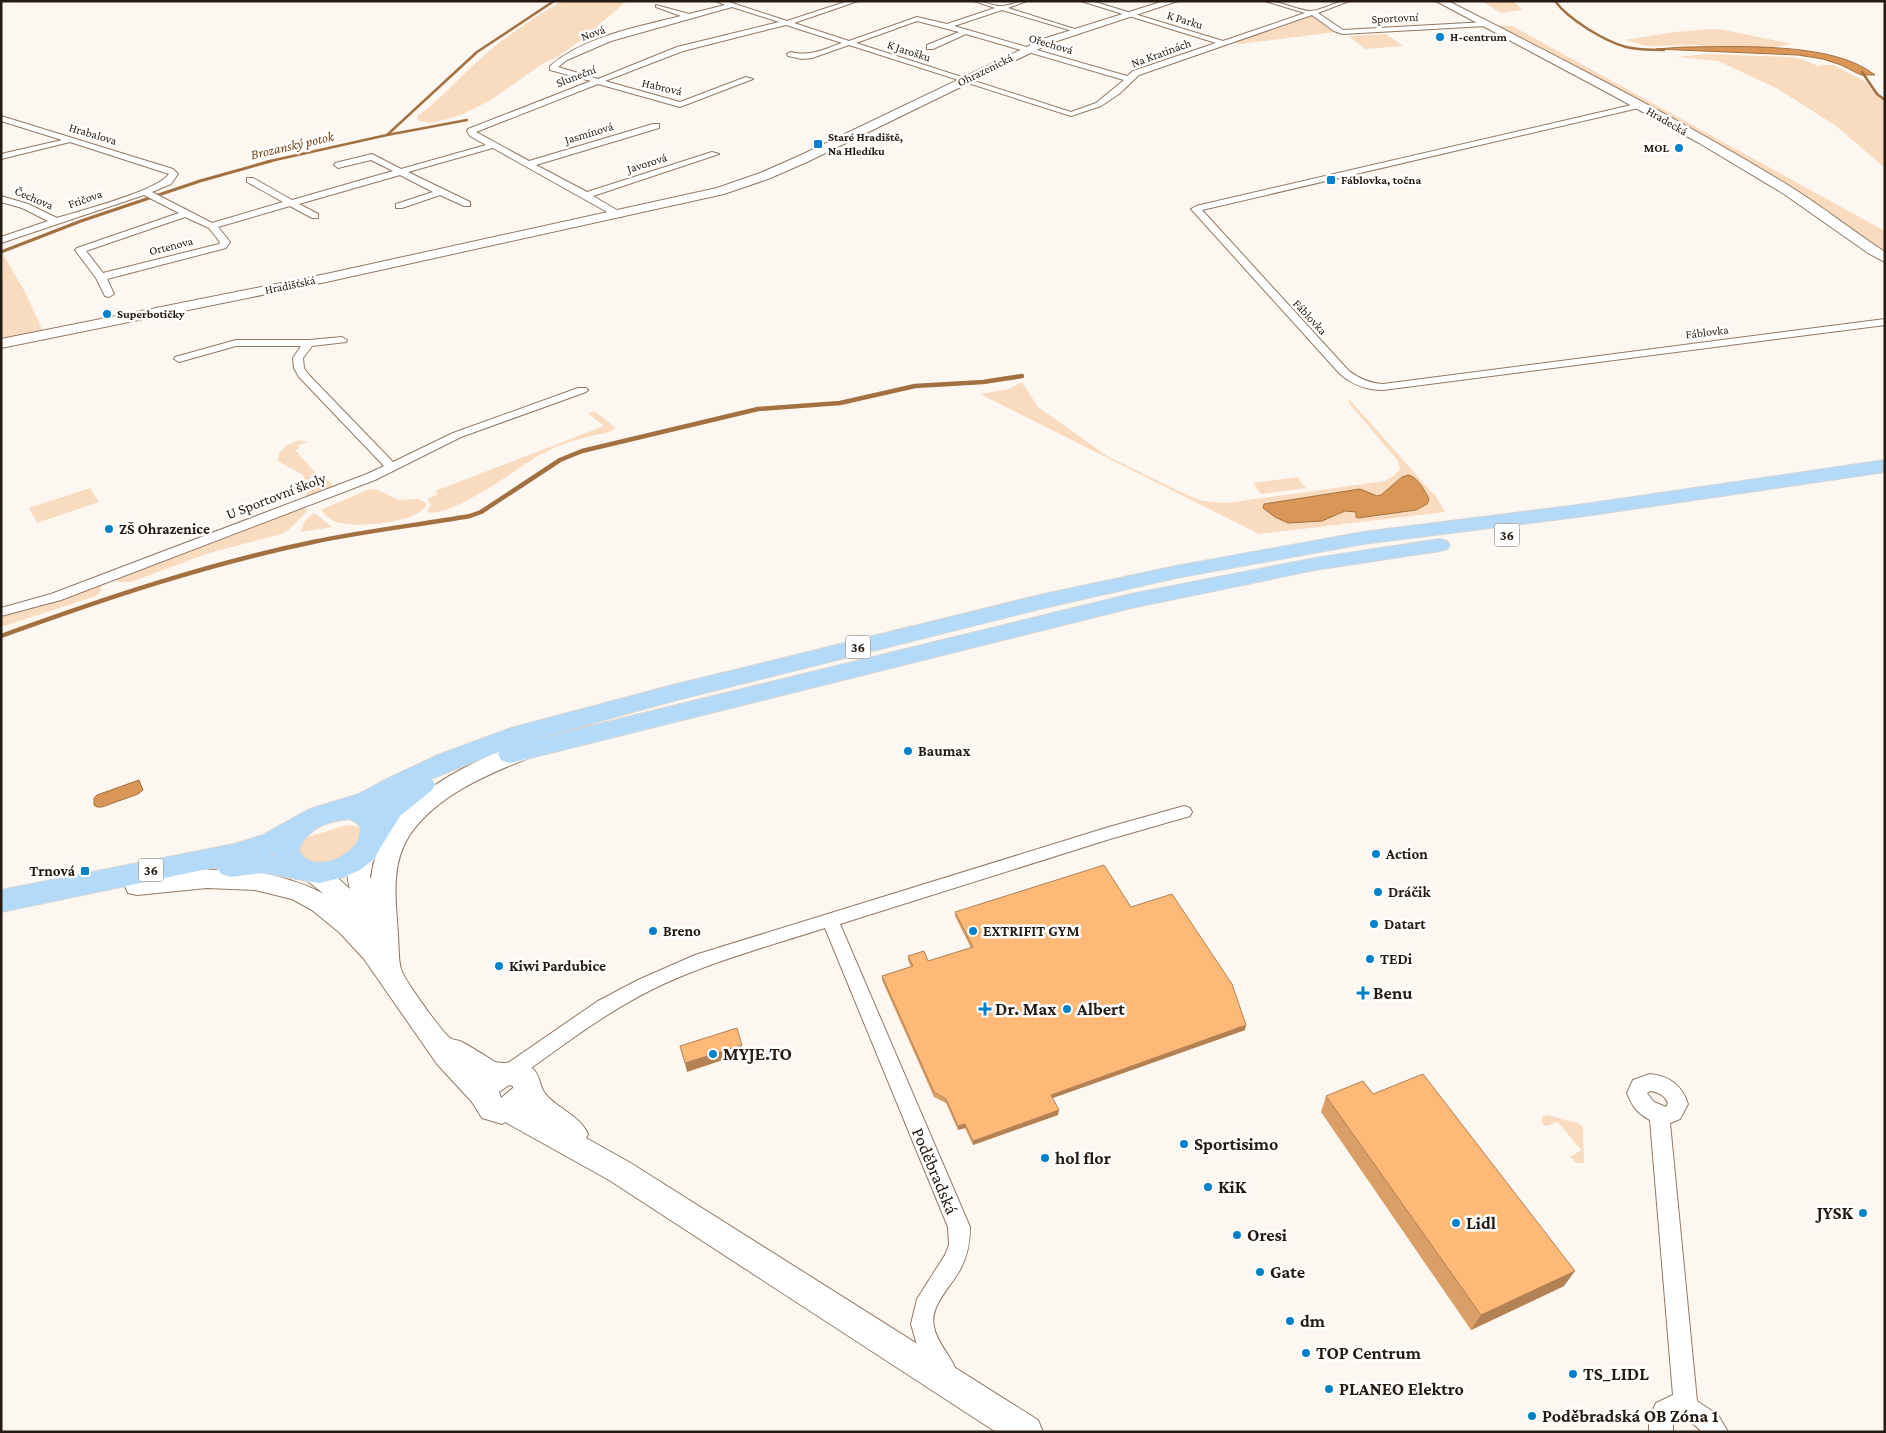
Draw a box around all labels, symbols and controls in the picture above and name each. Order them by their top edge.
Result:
street label: K Parku [1165,8,1205,32]
street label: Sportovní [1371,10,1420,26]
street label: Nová [579,22,607,44]
place label: H-centrum [1450,30,1508,44]
street label: Ořechová [1027,31,1075,57]
marker: H-centrum [1434,31,1446,43]
street label: Na Kratinách [1129,36,1193,70]
street label: K Jarošku [885,37,933,65]
street label: Ohrazenická [955,50,1016,89]
street label: Sluneční [554,62,599,90]
street label: Habrová [641,76,684,98]
street label: Hradecká [1644,104,1690,139]
street label: Jasmínová [562,119,615,147]
street label: Hrabalova [67,120,119,148]
water label: Brozanský potok [249,127,336,162]
place label: Staré Hradiště, Na Hledíku [828,130,903,158]
marker: Staré Hradiště, Na Hledíku [812,138,824,150]
place label: MOL [1644,141,1670,155]
marker: MOL [1673,142,1685,154]
street label: Javorová [624,150,669,176]
place label: Fáblovka, točna [1341,173,1421,187]
marker: Fáblovka, točna [1325,174,1337,186]
street label: Čechova [13,184,56,213]
street label: Fričova [66,187,104,211]
street label: Ortenova [148,234,195,258]
street label: Hradišťská [263,273,317,297]
street label: Fáblovka [1290,296,1330,338]
place label: Superbotičky [117,307,185,321]
marker: Superbotičky [101,308,113,320]
street label: Fáblovka [1685,322,1730,342]
street label: U Sportovní školy [224,470,329,523]
place label: ZŠ Ohrazenice [119,521,210,537]
marker: ZŠ Ohrazenice [103,523,115,535]
road number: 36 [1494,524,1520,546]
road number: 36 [846,636,870,659]
place label: Baumax [918,743,971,759]
marker: Baumax [902,745,914,757]
place label: Action [1385,846,1428,862]
marker: Action [1370,848,1382,860]
road number: 36 [138,858,164,882]
place label: Trnová [29,863,76,879]
marker: Trnová [79,865,91,877]
place label: Dráčik [1388,884,1431,900]
marker: Dráčik [1372,886,1384,898]
place label: Datart [1384,916,1426,932]
marker: Datart [1368,918,1380,930]
place label: Breno [663,923,701,939]
place label: EXTRIFIT GYM [983,923,1079,939]
marker: Breno [647,925,659,937]
marker: EXTRIFIT GYM [967,925,979,937]
place label: TEDi [1380,951,1413,967]
marker: TEDi [1364,953,1376,965]
place label: Kiwi Pardubice [509,958,606,974]
marker: Kiwi Pardubice [493,960,505,972]
place label: Benu [1373,983,1413,1003]
marker: Benu [1357,987,1369,999]
place label: Dr. Max [995,999,1057,1019]
place label: Albert [1076,999,1125,1019]
marker: Dr. Max [979,1003,991,1015]
marker: Albert [1061,1003,1073,1015]
place label: MYJE.TO [723,1044,792,1064]
marker: MYJE.TO [707,1048,719,1060]
street label: Poděbradská [908,1125,962,1217]
place label: Sportisimo [1194,1134,1278,1154]
marker: Sportisimo [1178,1138,1190,1150]
place label: hol flor [1055,1148,1111,1168]
marker: hol flor [1039,1152,1051,1164]
place label: KiK [1218,1177,1247,1197]
marker: KiK [1202,1181,1214,1193]
place label: JYSK [1815,1203,1853,1223]
marker: JYSK [1857,1207,1869,1219]
place label: Lidl [1466,1213,1496,1233]
marker: Lidl [1450,1217,1462,1229]
place label: Oresi [1247,1225,1288,1245]
marker: Oresi [1231,1229,1243,1241]
place label: Gate [1270,1262,1305,1282]
marker: Gate [1254,1266,1266,1278]
place label: dm [1300,1311,1326,1331]
marker: dm [1284,1315,1296,1327]
place label: TOP Centrum [1316,1343,1422,1363]
marker: TOP Centrum [1300,1347,1312,1359]
place label: TS_LIDL [1583,1364,1649,1384]
marker: TS_LIDL [1567,1368,1579,1380]
place label: PLANEO Elektro [1339,1379,1464,1399]
marker: PLANEO Elektro [1323,1383,1335,1395]
place label: Poděbradská OB Zóna 1 [1542,1406,1719,1426]
marker: Poděbradská OB Zóna 1 [1526,1410,1538,1422]

